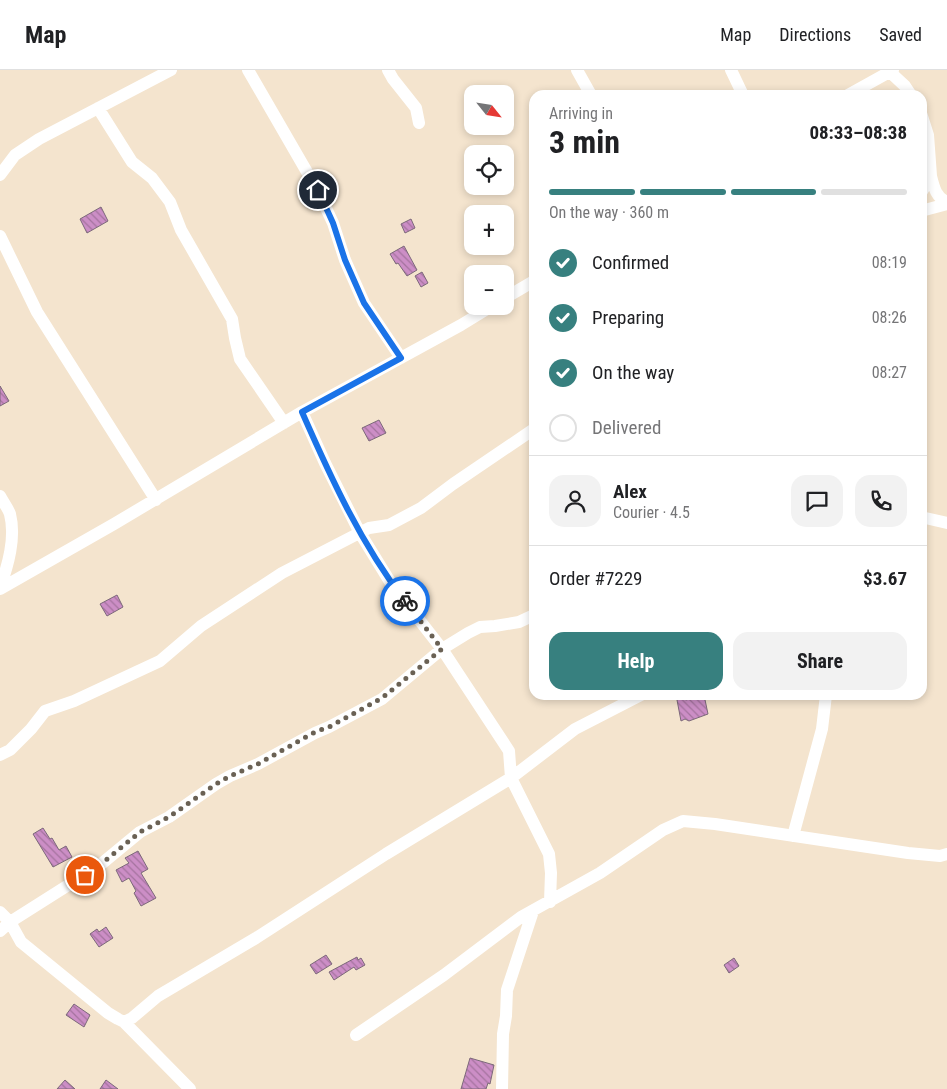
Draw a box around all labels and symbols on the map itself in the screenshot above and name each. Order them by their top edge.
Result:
north arrow [464,85,514,135]
pin [297,169,339,211]
courier [380,576,430,626]
pin [64,854,106,896]

